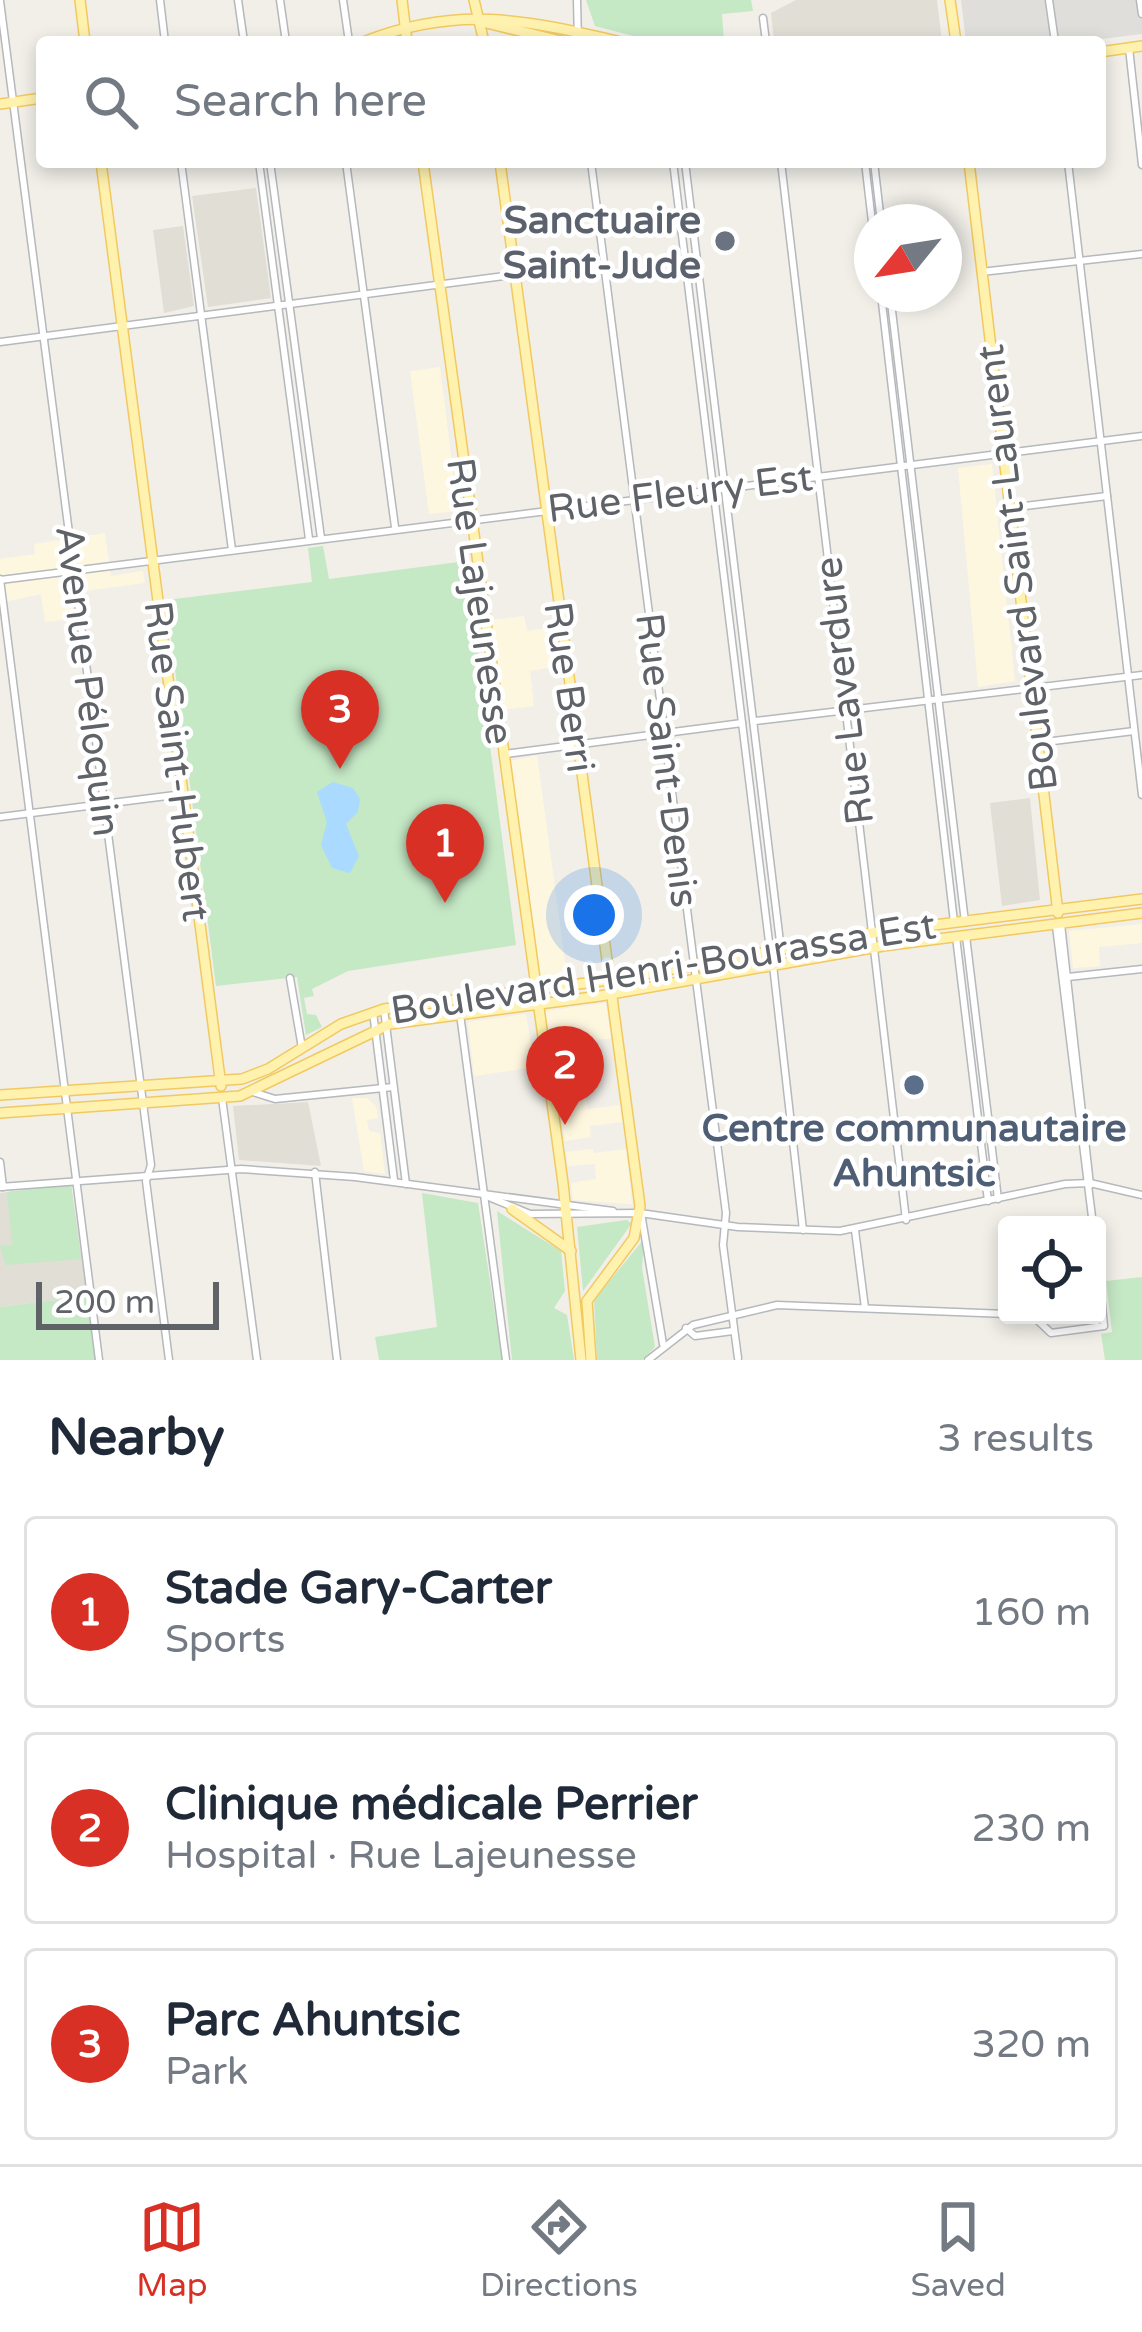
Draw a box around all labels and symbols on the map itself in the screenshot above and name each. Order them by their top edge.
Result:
place label: Sanctuaire Saint-Jude [503,197,701,289]
north arrow [854,204,962,312]
marker: Sanctuaire Saint-Jude [712,228,738,254]
street label: Boulevard Saint-Laurent [967,342,1068,794]
street label: Rue Fleury Est [545,454,816,533]
street label: Rue Lajeunesse [436,455,523,748]
street label: Avenue Péloquin [45,523,130,839]
street label: Rue Laverdure [805,554,884,827]
street label: Rue Saint-Hubert [134,598,220,924]
street label: Rue Berri [533,599,604,776]
street label: Rue Saint-Denis [625,610,708,910]
pin: 3 [301,670,379,769]
pin: 1 [406,804,484,903]
your location [564,885,624,945]
street label: Boulevard Henri-Bourassa Est [387,902,939,1035]
pin: 2 [526,1026,604,1125]
marker: Centre communautaire Ahuntsic [901,1072,927,1098]
place label: Centre communautaire Ahuntsic [701,1105,1127,1197]
scale bar [36,1276,219,1329]

